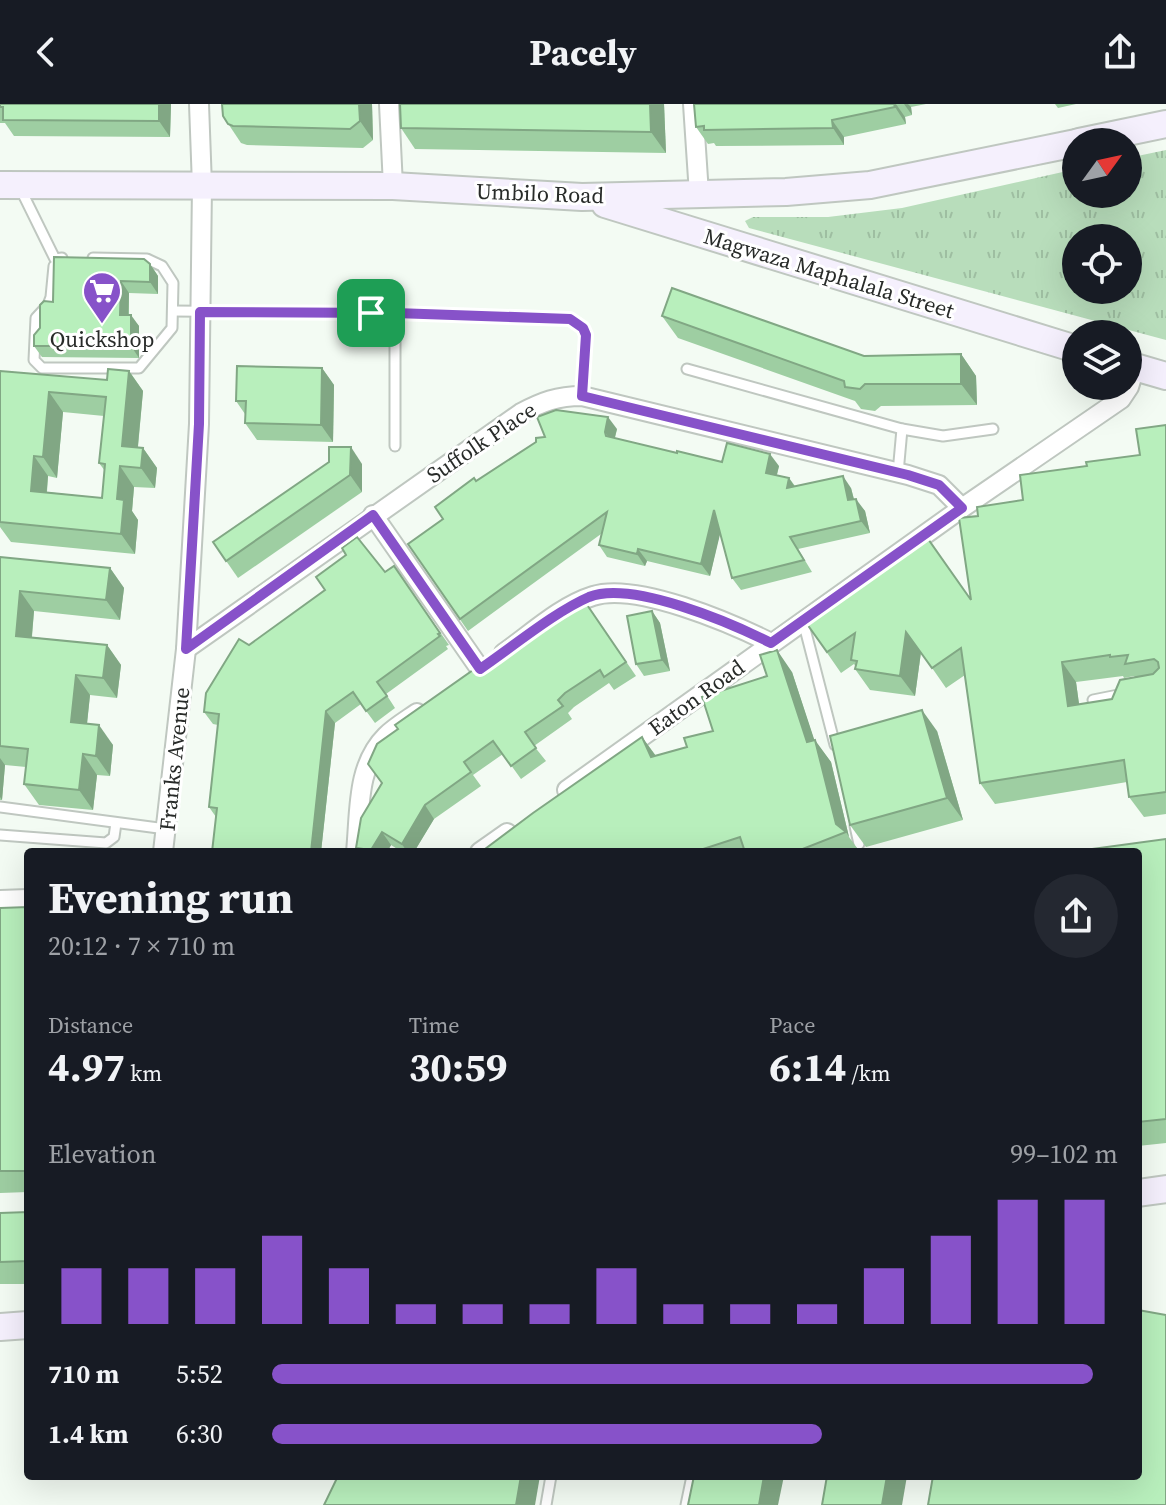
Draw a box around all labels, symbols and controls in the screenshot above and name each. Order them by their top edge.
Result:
text: Pacely [529,28,637,77]
icon: back [24,30,68,74]
icon: share [1098,30,1142,74]
north arrow [1062,128,1142,208]
map controls [1062,128,1142,400]
street label: Umbilo Road [475,176,605,210]
street label: Magwaza Maphalala Street [700,221,959,326]
button: locate [1062,224,1142,304]
supermarket icon: Quickshop [81,270,123,325]
pin [337,279,405,347]
icon: arrive [349,291,393,335]
button: layers [1062,320,1142,400]
place label: Quickshop [50,324,154,354]
street label: Suffolk Place [420,394,542,490]
street label: Eaton Road [642,652,751,742]
street label: Franks Avenue [152,686,196,832]
text: Evening run [48,867,293,928]
button: share [1034,874,1118,958]
text: 20:12 · 7 × 710 m [48,928,235,964]
text: Distance [48,1010,133,1040]
text: Time [409,1010,460,1040]
text: Pace [769,1010,815,1040]
text: 4.97 [48,1040,125,1094]
text: 30:59 [409,1040,507,1094]
text: 6:14 [769,1040,846,1094]
text: km [125,1058,162,1088]
text: /km [846,1058,891,1088]
text: Elevation [48,1136,157,1172]
text: 99–102 m [1010,1136,1118,1172]
text: 710 m [48,1356,119,1392]
text: 5:52 [176,1356,223,1392]
text: 1.4 km [48,1416,129,1452]
text: 6:30 [176,1416,223,1452]

